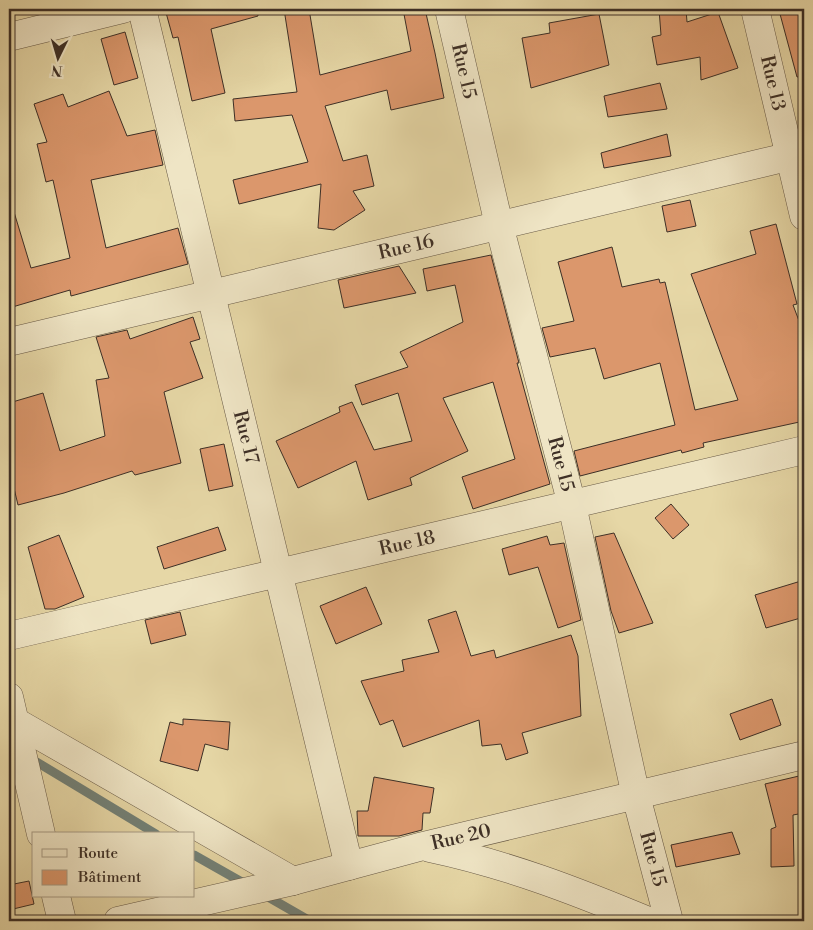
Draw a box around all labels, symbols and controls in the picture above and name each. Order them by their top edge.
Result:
north arrow [32,32,82,82]
street label: Rue 15 [446,41,482,101]
street label: Rue 13 [755,53,791,113]
text: N [51,61,63,79]
street label: Rue 16 [376,229,436,265]
street label: Rue 17 [228,408,264,467]
street label: Rue 15 [542,434,580,494]
street label: Rue 18 [377,525,437,561]
street label: Rue 20 [429,818,493,856]
street label: Rue 15 [634,829,672,889]
legend [32,832,195,898]
text: Route [78,844,118,863]
text: Bâtiment [77,868,142,887]

